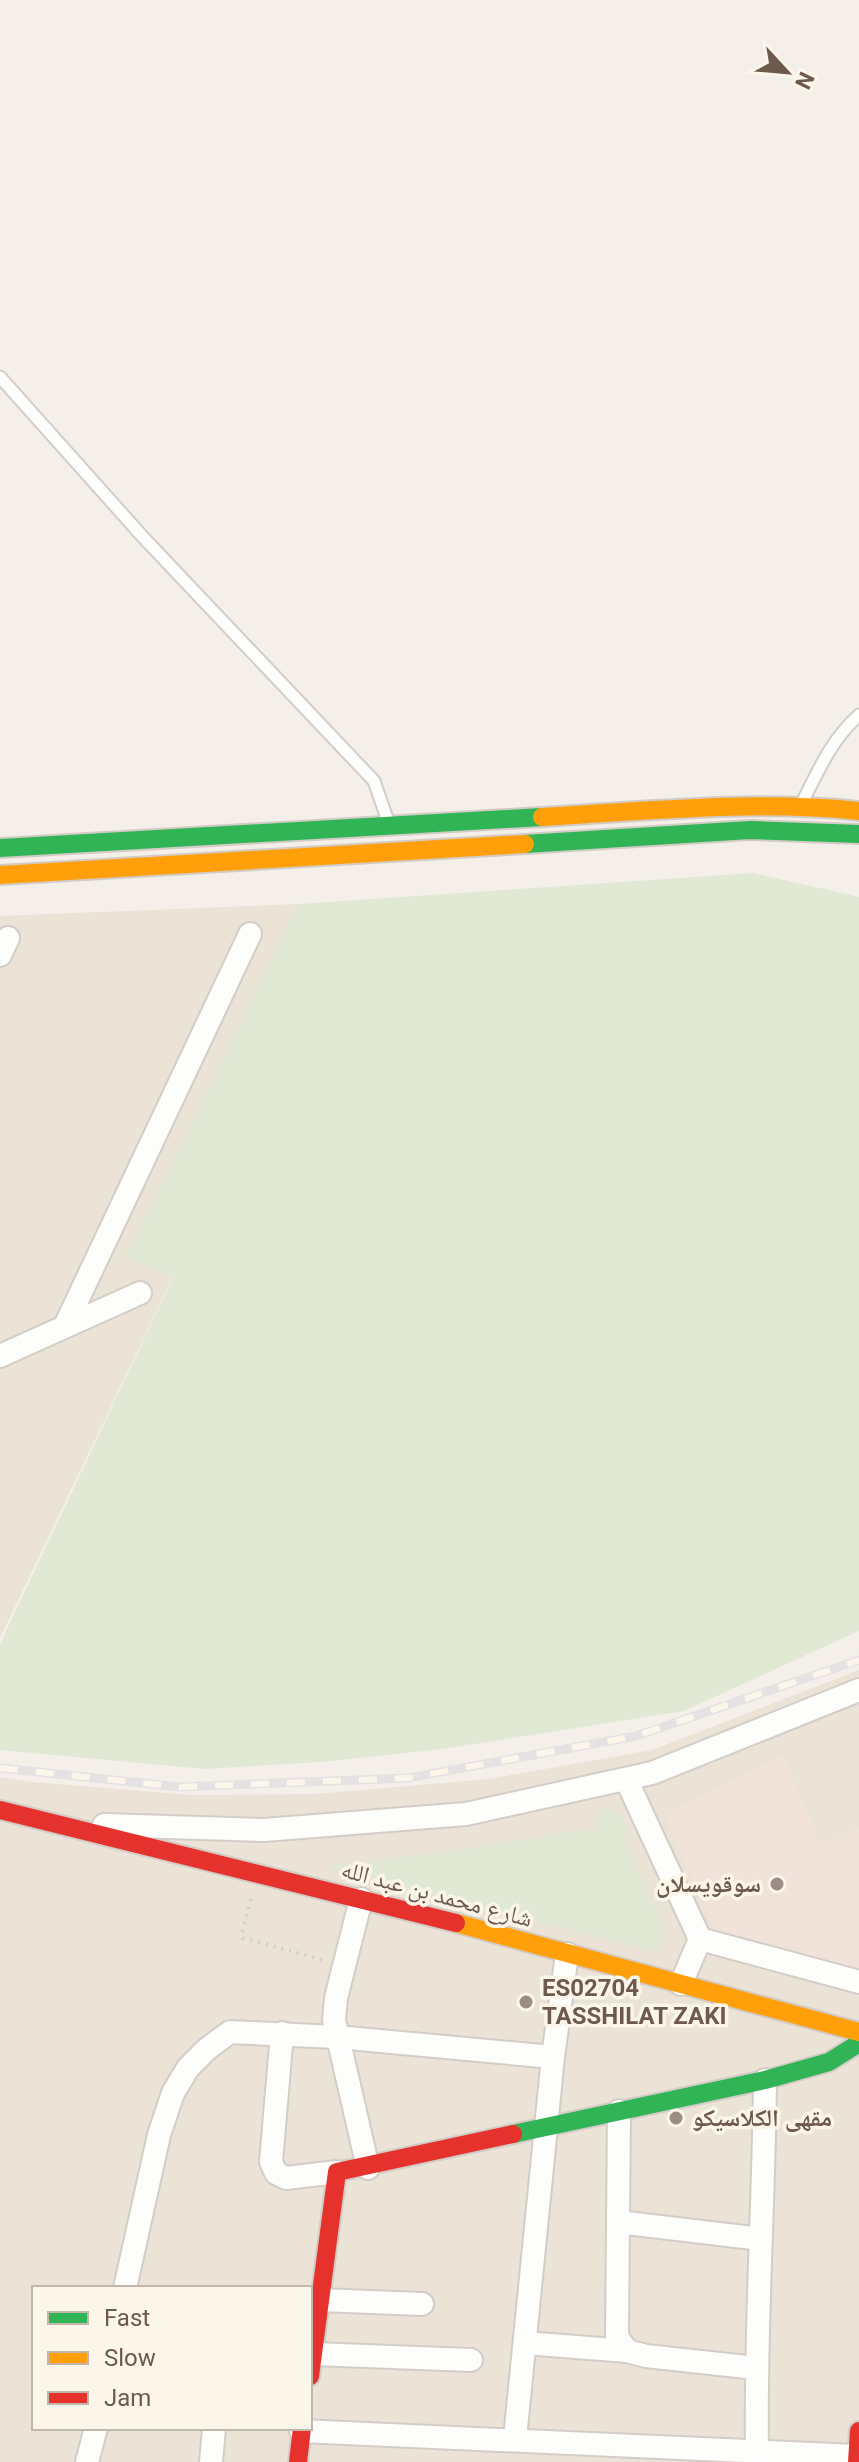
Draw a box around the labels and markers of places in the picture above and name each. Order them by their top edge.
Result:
place label: سوقويسلان [656,1870,761,1898]
marker: سوقويسلان [768,1875,786,1893]
place label: ES02704 TASSHILAT ZAKI [542,1974,727,2030]
marker: ES02704 TASSHILAT ZAKI [517,1993,535,2011]
place label: مقهى الكلاسيكو [692,2104,832,2132]
marker: مقهى الكلاسيكو [667,2109,685,2127]

